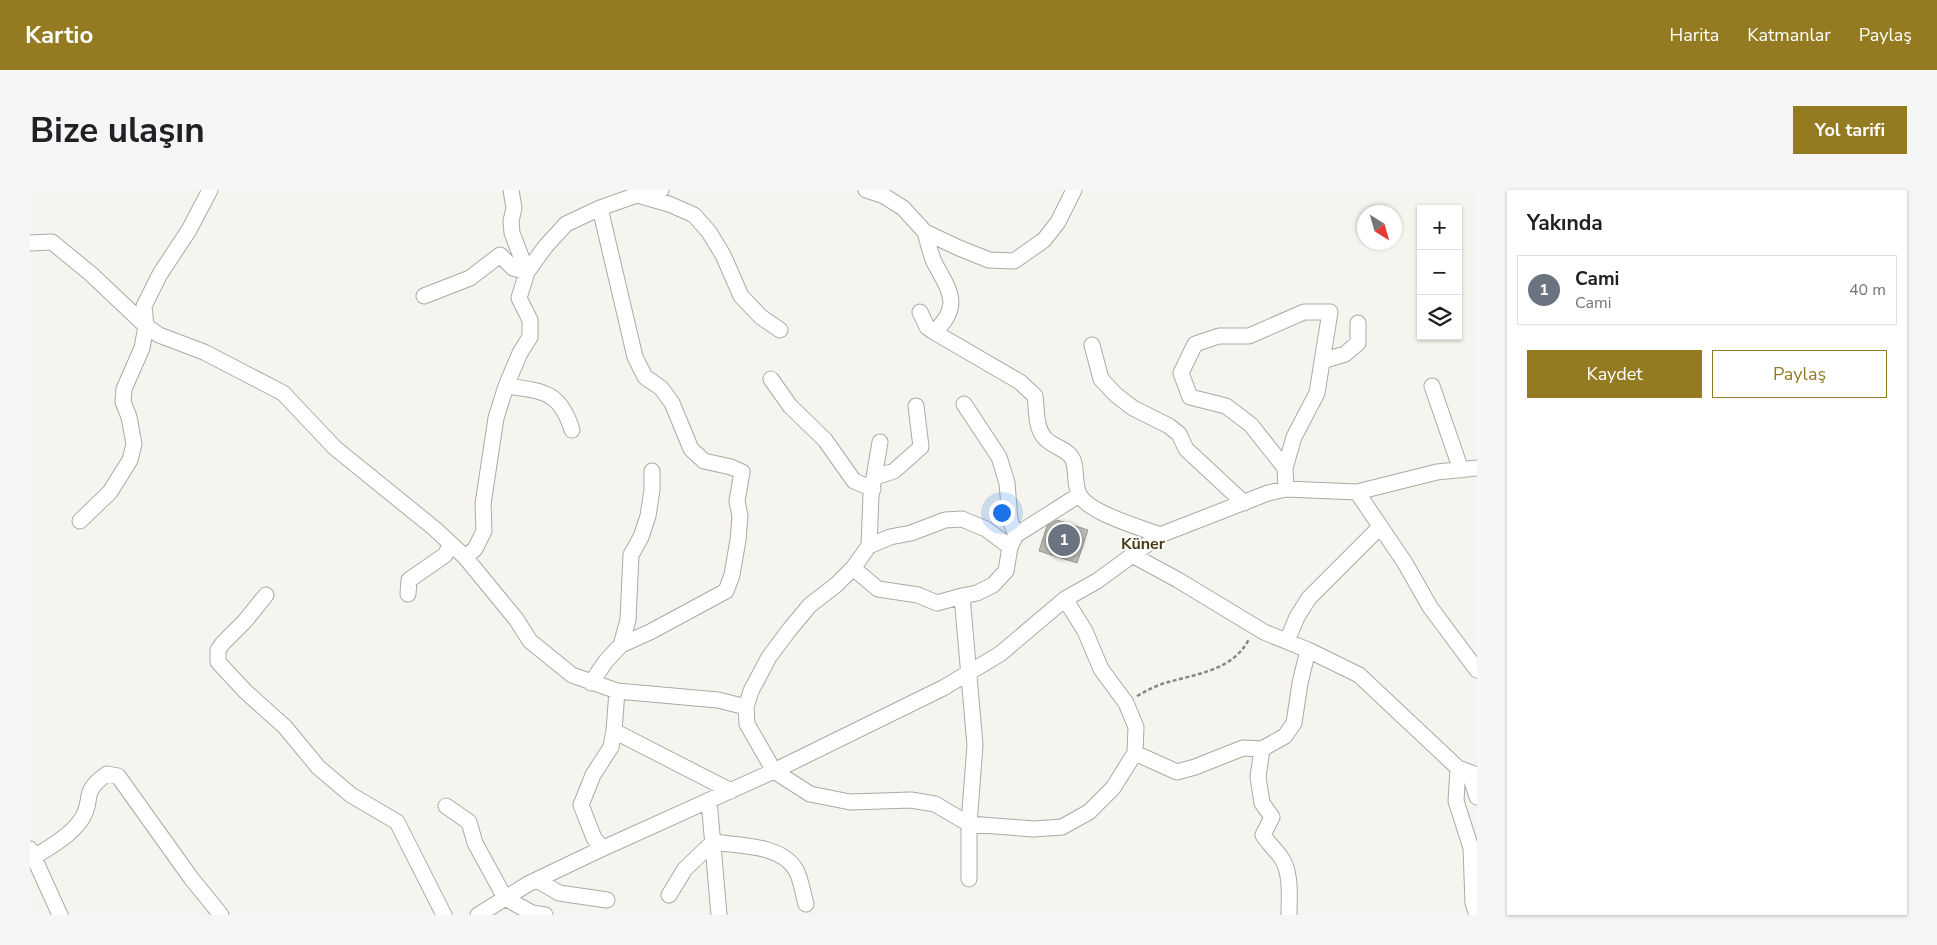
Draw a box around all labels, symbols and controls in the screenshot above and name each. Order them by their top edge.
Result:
text: Kartio [25,19,93,51]
text: Harita [1670,23,1719,47]
text: Katmanlar [1747,23,1831,47]
text: Paylaş [1859,23,1912,47]
button: Yol tarifi [1793,106,1907,154]
text: Bize ulaşın [30,107,205,154]
north arrow [1357,205,1402,250]
map controls [1417,205,1462,340]
button: + [1417,205,1462,250]
text: Yakında [1527,209,1603,237]
button: − [1417,250,1462,295]
text: Cami [1575,266,1619,292]
text: 1 [1539,279,1549,301]
text: 40 m [1849,279,1886,301]
text: Cami [1575,292,1611,314]
button: layers [1417,295,1462,340]
button: Kaydet [1527,350,1702,398]
button: Paylaş [1712,350,1887,398]
your location [989,500,1015,526]
pin: 1 [1048,521,1080,559]
district label: Küner [1121,533,1166,555]

